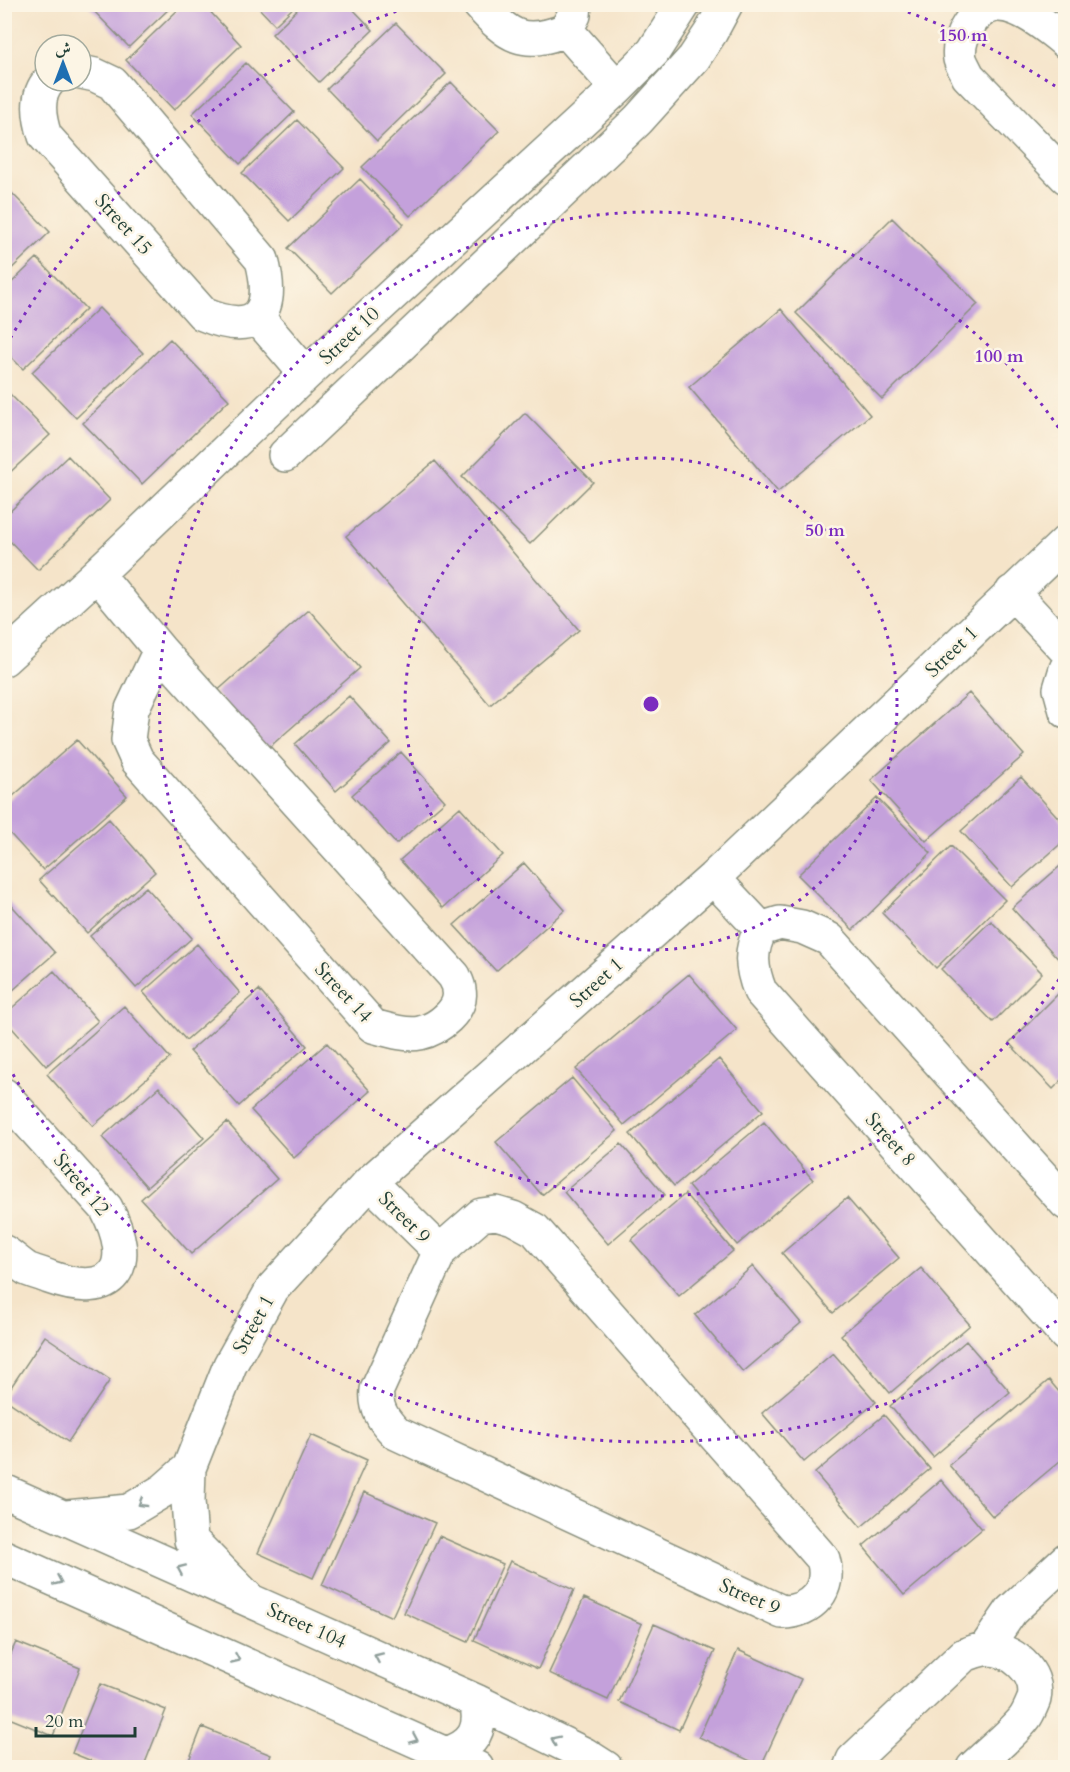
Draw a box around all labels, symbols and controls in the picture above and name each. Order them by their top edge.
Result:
text: 150 m [938,23,988,48]
north arrow [33,33,93,93]
text: ش [55,38,71,60]
street label: Street 15 [89,188,158,261]
street label: Street 10 [313,300,386,370]
text: 100 m [974,344,1024,369]
text: 50 m [805,518,845,543]
street label: Street 1 [919,620,984,683]
centre of rings [641,694,661,714]
street label: Street 1 [564,951,629,1014]
street label: Street 14 [309,956,379,1029]
street label: Street 8 [859,1107,922,1172]
street label: Street 12 [47,1147,116,1221]
street label: Street 9 [373,1185,437,1249]
street label: Street 1 [226,1290,281,1359]
one-way arrow [138,1495,148,1507]
one-way arrow [176,1565,187,1577]
street label: Street 9 [715,1572,784,1621]
one-way arrow [52,1573,63,1585]
street label: Street 104 [263,1596,351,1655]
one-way arrow [230,1652,241,1664]
one-way arrow [374,1652,385,1664]
scale bar [36,1700,135,1738]
text: 20 m [45,1709,84,1734]
one-way arrow [408,1732,419,1744]
one-way arrow [550,1736,561,1747]

